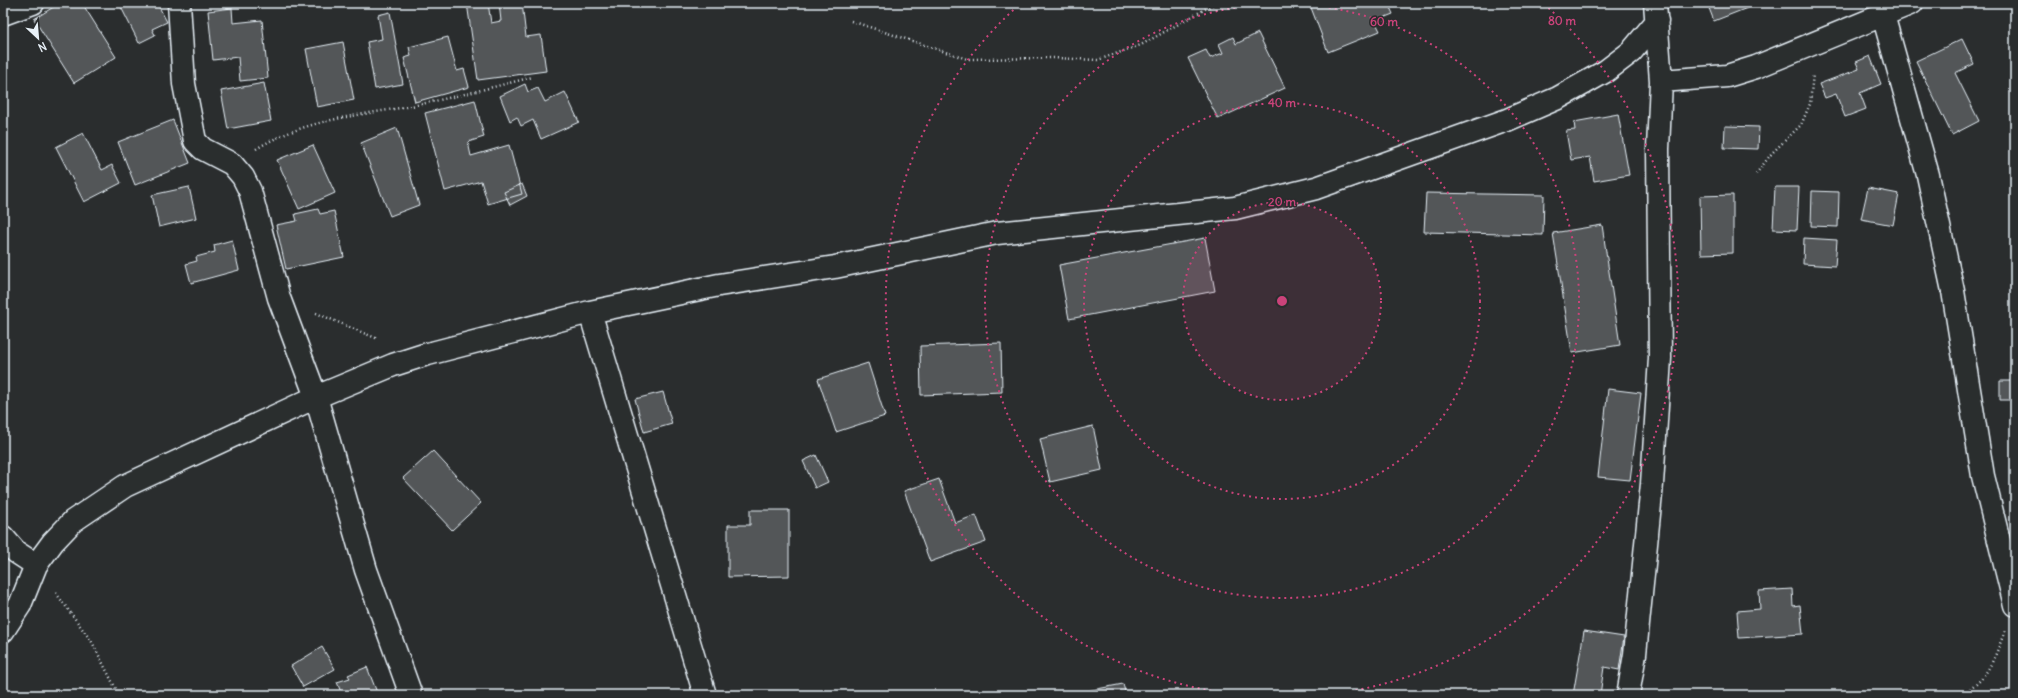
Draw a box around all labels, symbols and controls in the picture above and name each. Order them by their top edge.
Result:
text: 80 m [1548,13,1577,28]
text: 60 m [1370,14,1399,29]
north arrow [18,18,58,58]
text: N [36,39,49,55]
text: 40 m [1268,95,1297,110]
text: 20 m [1268,194,1296,209]
centre of rings [1275,294,1289,308]

